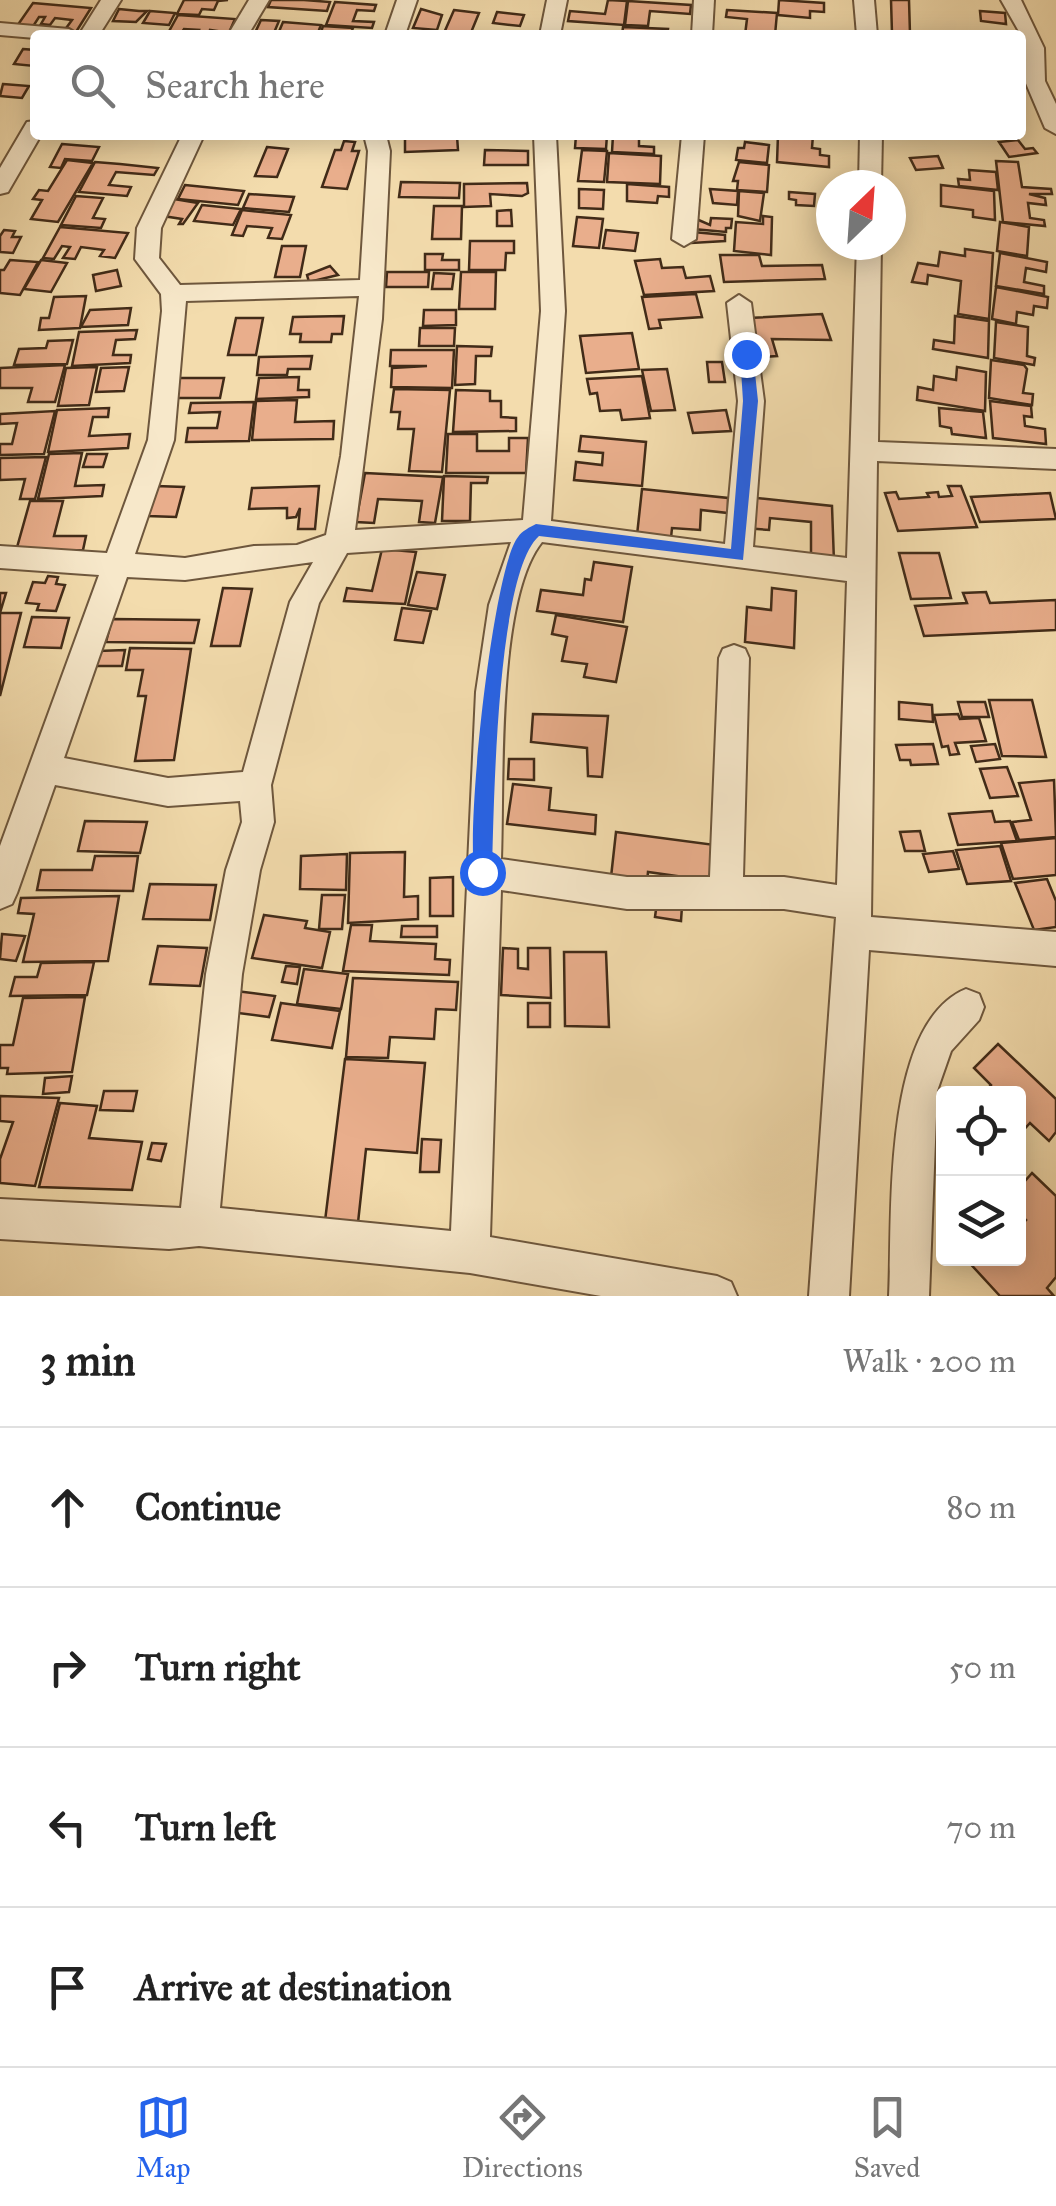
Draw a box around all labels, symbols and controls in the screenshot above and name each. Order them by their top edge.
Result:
search box [30,30,1026,140]
icon: search [65,58,120,113]
text: Search here [145,62,325,108]
north arrow [816,170,906,260]
route end [724,332,770,378]
route start [460,850,506,896]
map controls [936,1086,1026,1266]
button: locate [936,1086,1026,1176]
button: layers [936,1176,1026,1266]
text: 3 min [40,1335,135,1387]
text: Walk · 200 m [843,1342,1016,1381]
icon: ahead [40,1480,95,1535]
text: Continue [135,1484,281,1530]
text: 80 m [947,1488,1016,1527]
icon: right [40,1640,95,1695]
text: Turn right [135,1644,301,1690]
text: 50 m [949,1648,1016,1687]
icon: left [40,1800,95,1855]
text: Turn left [135,1804,276,1850]
text: 70 m [947,1808,1016,1847]
icon: arrive [40,1960,95,2015]
text: Arrive at destination [135,1964,452,2010]
tab: Map [136,2090,191,2185]
tab: Directions [462,2090,583,2185]
tab: Saved [854,2090,920,2185]

